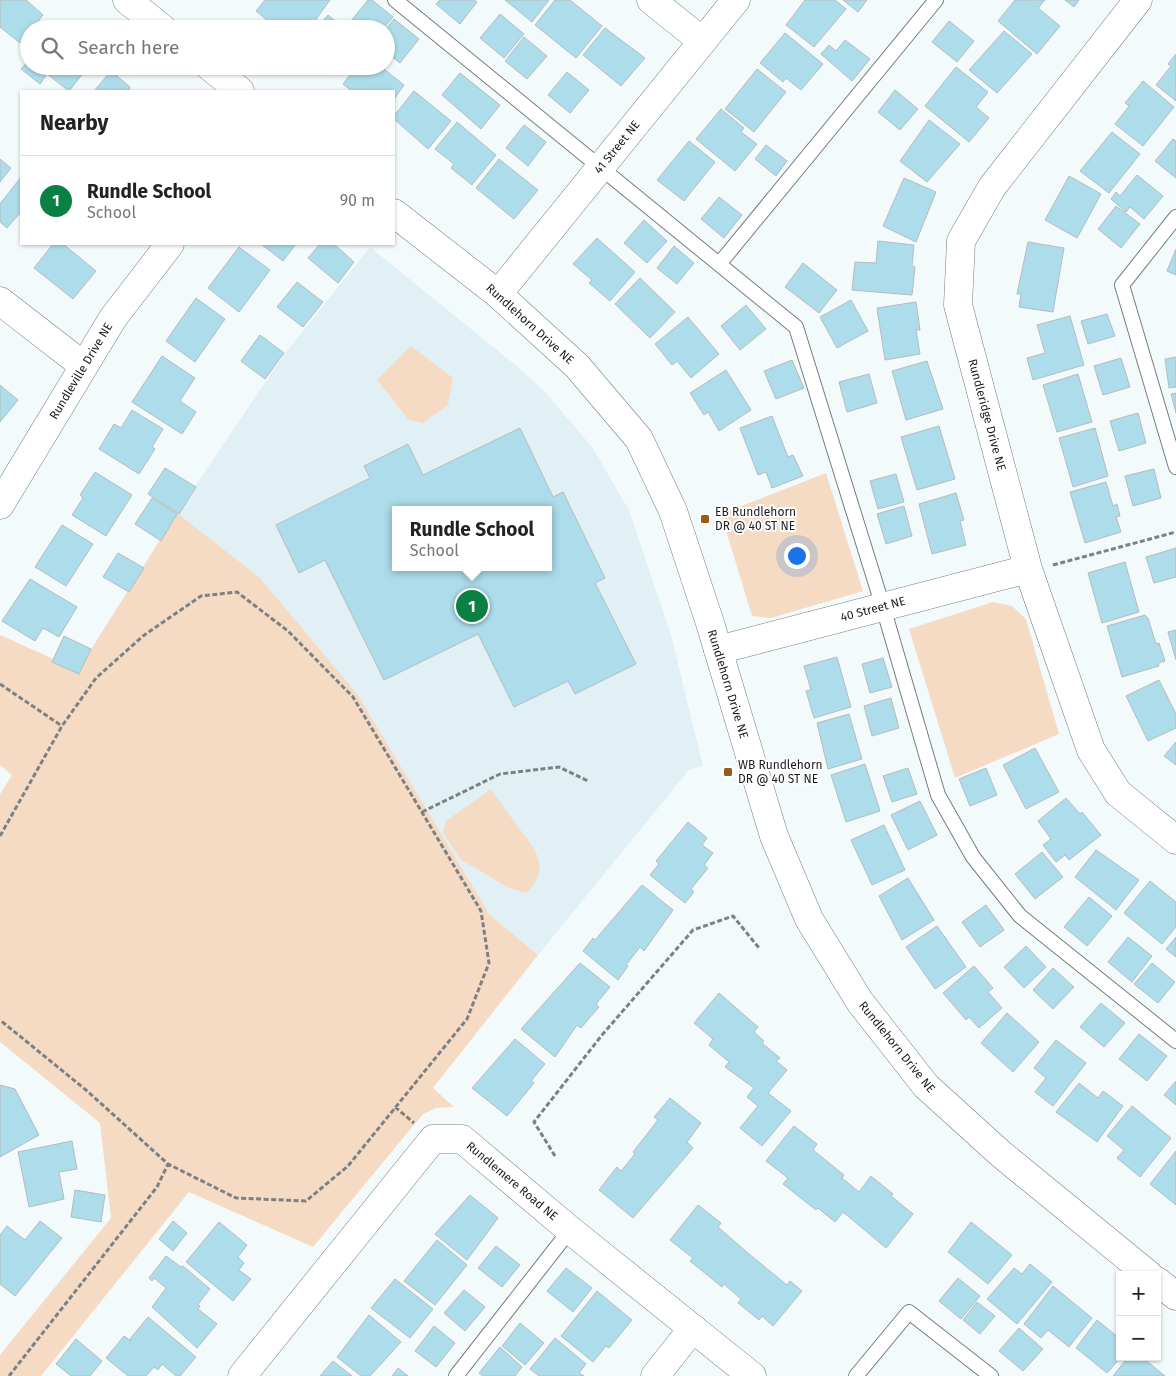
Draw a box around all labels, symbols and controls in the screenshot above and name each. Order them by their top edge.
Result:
search box [20,20,395,75]
icon: search [38,34,66,62]
text: Search here [78,36,179,59]
text: Nearby [40,110,108,136]
street label: 41 Street NE [591,118,643,176]
text: Rundle School [87,180,211,203]
text: 1 [52,191,60,210]
text: 90 m [340,191,375,210]
text: School [87,203,136,222]
street label: Rundlehorn Drive NE [483,281,577,367]
street label: Rundleville Drive NE [47,320,115,422]
street label: Rundleridge Drive NE [965,357,1009,473]
place label: EB Rundlehorn DR @ 40 ST NE [715,505,796,533]
popup [392,506,552,571]
marker: EB Rundlehorn DR @ 40 ST NE [699,513,711,525]
text: Rundle School [410,518,534,541]
text: School [410,541,459,560]
your location [784,543,810,569]
pin: 1 [456,587,488,625]
street label: 40 Street NE [839,594,907,624]
street label: Rundlehorn Drive NE [705,628,751,740]
place label: WB Rundlehorn DR @ 40 ST NE [738,758,823,786]
marker: WB Rundlehorn DR @ 40 ST NE [722,766,734,778]
street label: Rundlehorn Drive NE [856,999,938,1095]
street label: Rundlemere Road NE [464,1139,560,1223]
map controls [1116,1271,1161,1361]
button: + [1116,1271,1161,1316]
button: − [1116,1316,1161,1361]

